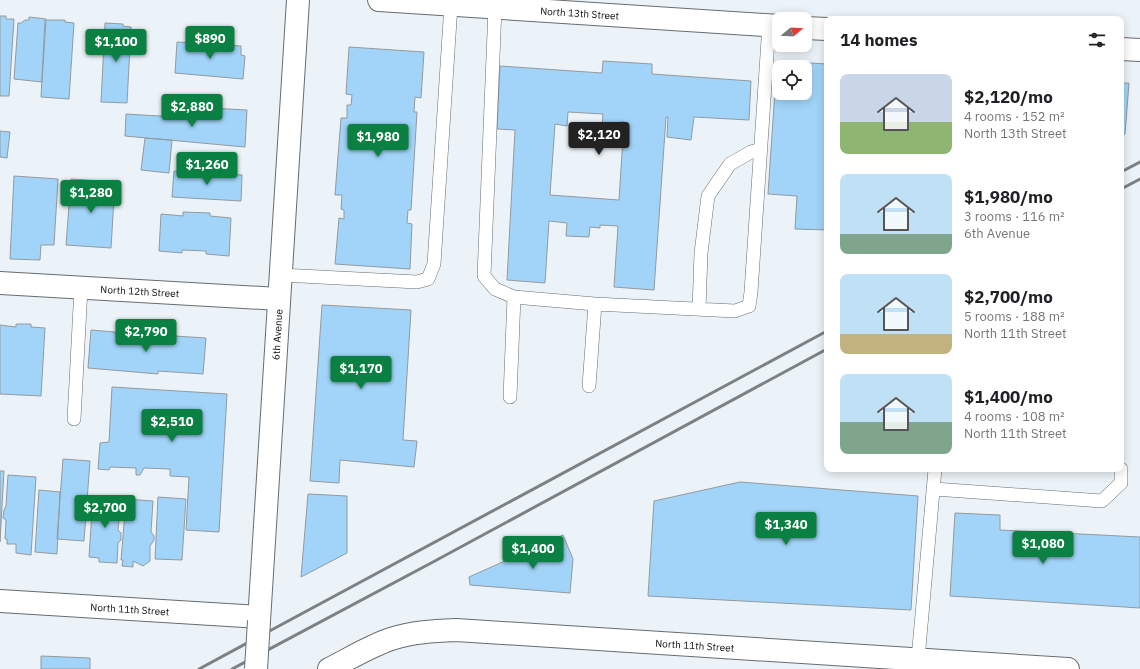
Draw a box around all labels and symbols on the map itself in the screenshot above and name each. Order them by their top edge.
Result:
street label: North 13th Street [540,4,620,23]
north arrow [772,12,812,52]
pin: $890 [186,26,234,60]
pin: $1,100 [83,29,149,63]
pin: $2,880 [159,94,225,128]
pin: $2,120 [566,122,632,156]
pin: $1,980 [345,124,411,158]
pin: $1,260 [174,152,240,186]
pin: $1,280 [58,180,124,214]
street label: North 12th Street [100,283,180,300]
street label: 6th Avenue [269,308,286,360]
pin: $2,790 [113,319,179,353]
pin: $1,170 [328,356,394,390]
pin: $2,510 [139,409,205,443]
pin: $2,700 [72,495,138,529]
pin: $1,340 [753,512,819,546]
pin: $1,080 [1010,531,1076,565]
pin: $1,400 [500,536,566,570]
street label: North 11th Street [90,601,170,618]
street label: North 11th Street [655,637,735,655]

